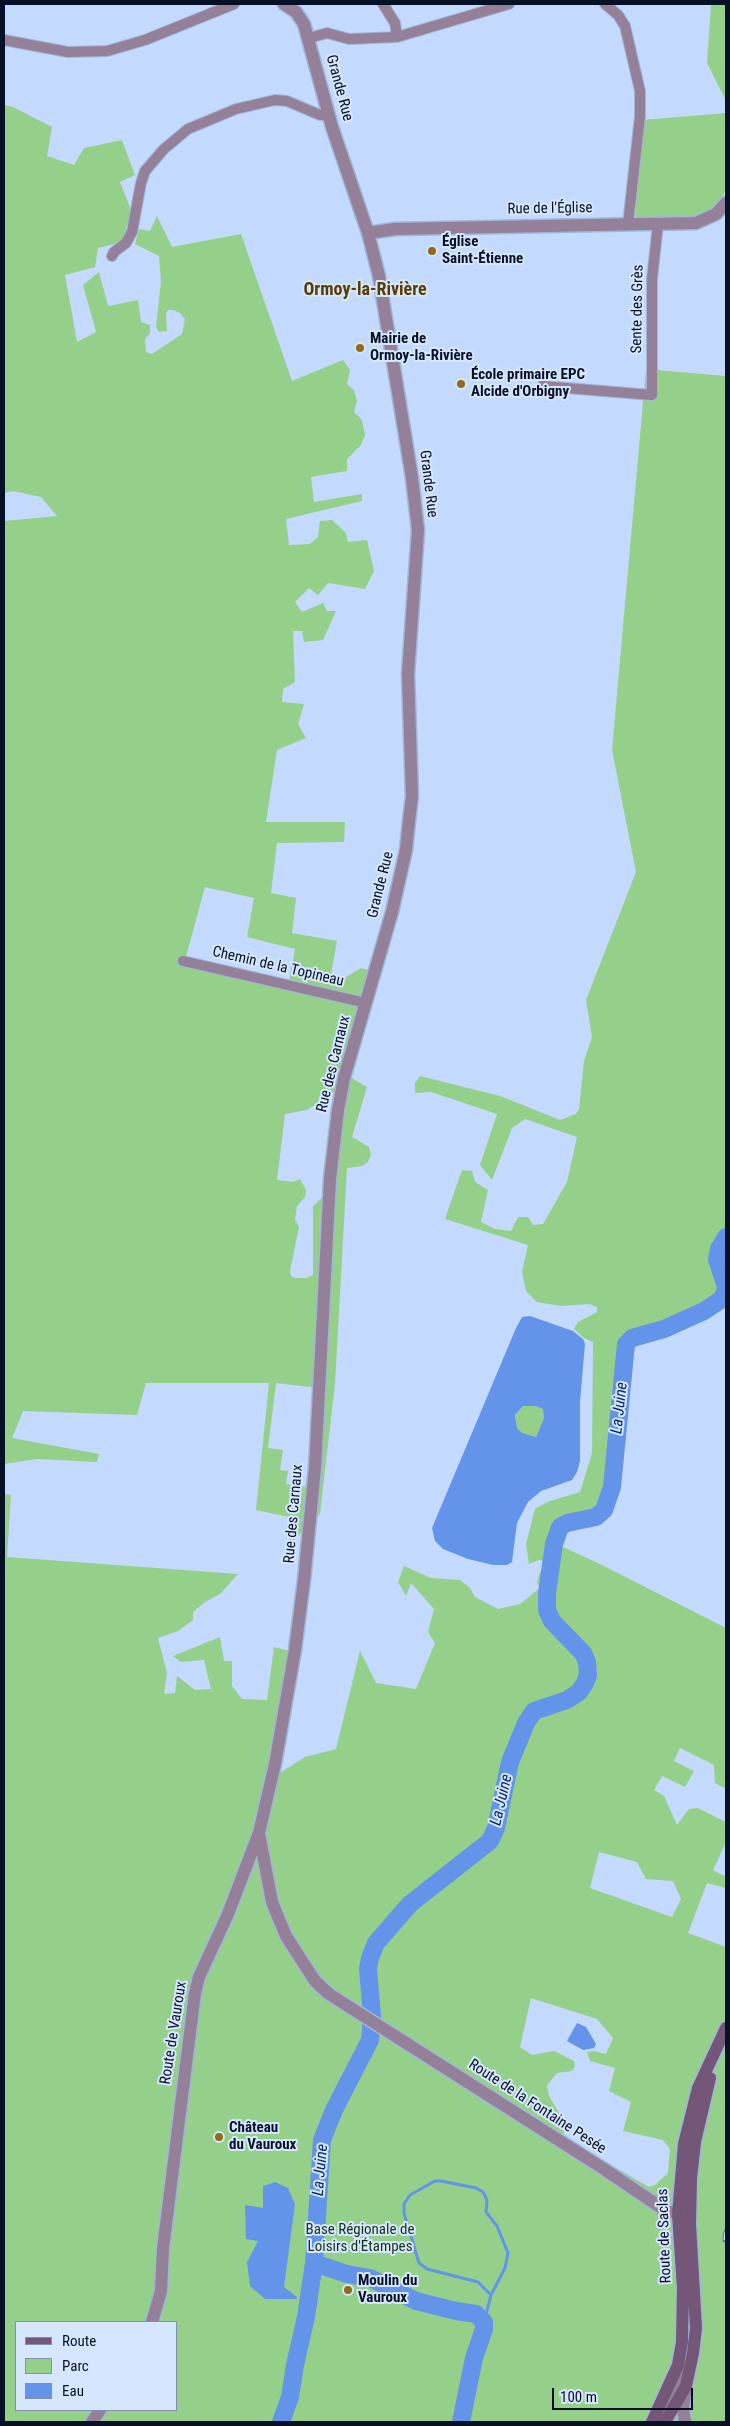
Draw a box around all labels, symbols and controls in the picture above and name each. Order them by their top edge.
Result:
street label: Grande Rue [322,53,356,123]
street label: Rue de l'Église [507,199,593,219]
place label: Église Saint-Étienne [442,233,523,268]
marker: Église Saint-Étienne [426,245,438,257]
street label: Sente des Grès [628,264,648,354]
district label: Ormoy-la-Rivière [303,279,427,301]
place label: Mairie de Ormoy-la-Rivière [370,330,473,365]
marker: Mairie de Ormoy-la-Rivière [354,342,366,354]
place label: École primaire EPC Alcide d'Orbigny [471,366,585,401]
marker: École primaire EPC Alcide d'Orbigny [455,378,467,390]
street label: Grande Rue [415,449,441,519]
street label: Grande Rue [364,850,398,920]
street label: Chemin de la Topineau [211,943,345,991]
street label: Rue des Carnaux [313,1014,355,1114]
water label: La Juine [608,1381,632,1435]
street label: Rue des Carnaux [281,1464,307,1564]
water label: La Juine [487,1773,517,1827]
street label: Route de Vauroux [157,1980,191,2086]
street label: Route de la Fontaine Pesée [465,2056,609,2158]
place label: Château du Vauroux [229,2119,296,2154]
marker: Château du Vauroux [213,2131,225,2143]
water label: La Juine [309,2143,333,2197]
street label: Route de Saclas [654,2188,676,2284]
park label: Base Régionale de Loisirs d'Étampes [306,2221,414,2256]
place label: Moulin du Vauroux [358,2272,417,2307]
marker: Moulin du Vauroux [342,2284,354,2296]
legend [15,2321,178,2411]
text: Route [62,2332,96,2350]
text: Parc [62,2357,89,2375]
scale bar [555,2378,696,2410]
text: Eau [62,2382,84,2400]
text: 100 m [560,2388,597,2406]

